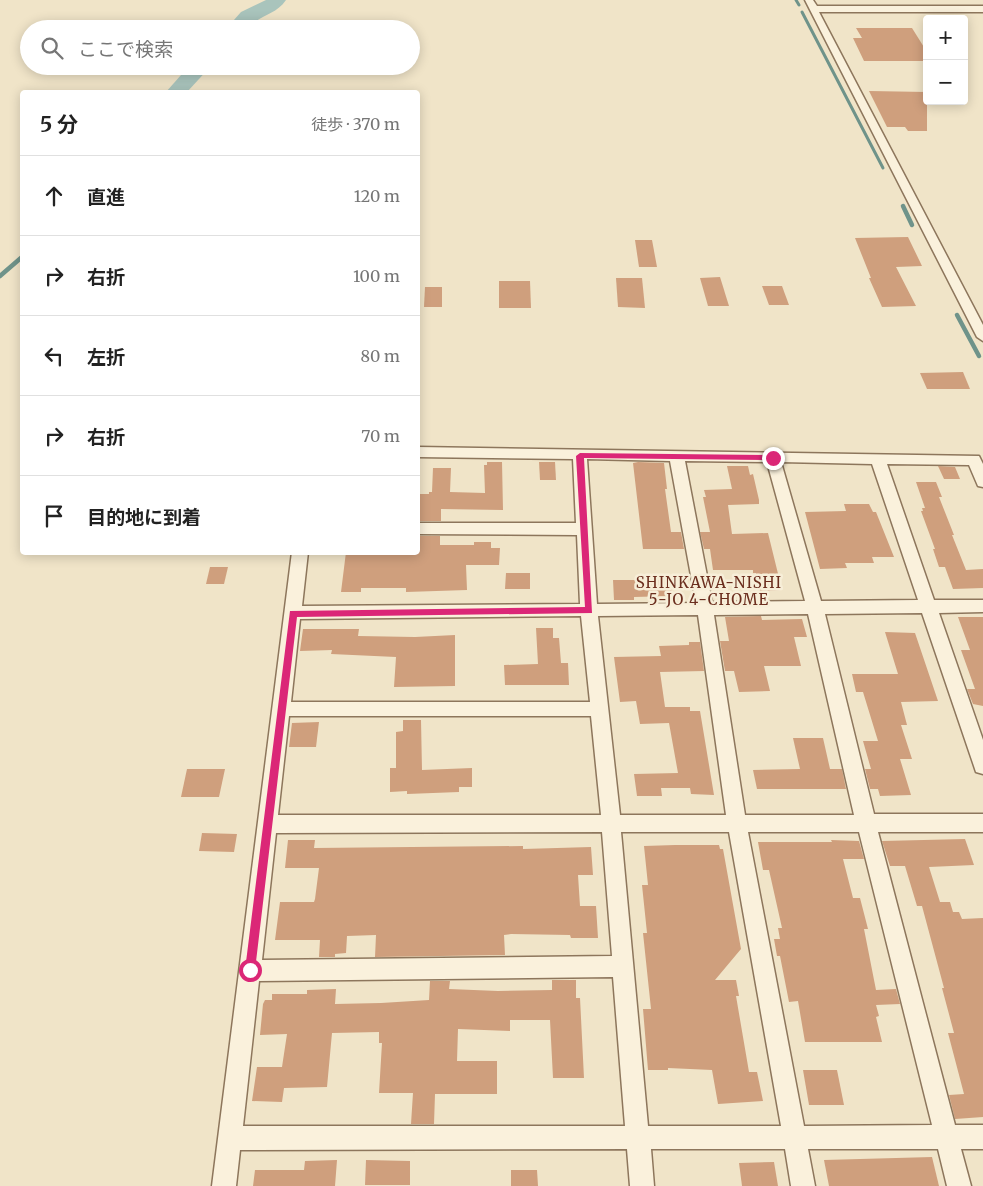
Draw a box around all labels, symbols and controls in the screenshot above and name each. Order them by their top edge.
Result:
map controls [923,15,968,105]
button: + [923,15,968,60]
search box [20,20,420,75]
icon: search [38,34,66,62]
text: ここで検索 [78,37,173,61]
button: − [923,60,968,105]
text: 5 分 [40,111,78,138]
text: 徒歩 · 370 m [311,114,400,134]
icon: ahead [40,182,68,210]
text: 直進 [87,185,125,209]
text: 120 m [354,186,400,206]
icon: right [40,262,68,290]
text: 右折 [87,265,125,289]
text: 100 m [353,266,400,286]
icon: left [40,342,68,370]
text: 左折 [87,345,125,369]
text: 80 m [361,346,400,366]
icon: right [40,422,68,450]
text: 右折 [87,425,125,449]
text: 70 m [361,426,400,446]
route end [762,447,785,470]
icon: arrive [40,502,68,530]
text: 目的地に到着 [87,505,201,529]
district label: SHINKAWA-NISHI 5-JO 4-CHOME [636,573,782,609]
route start [239,959,262,982]

